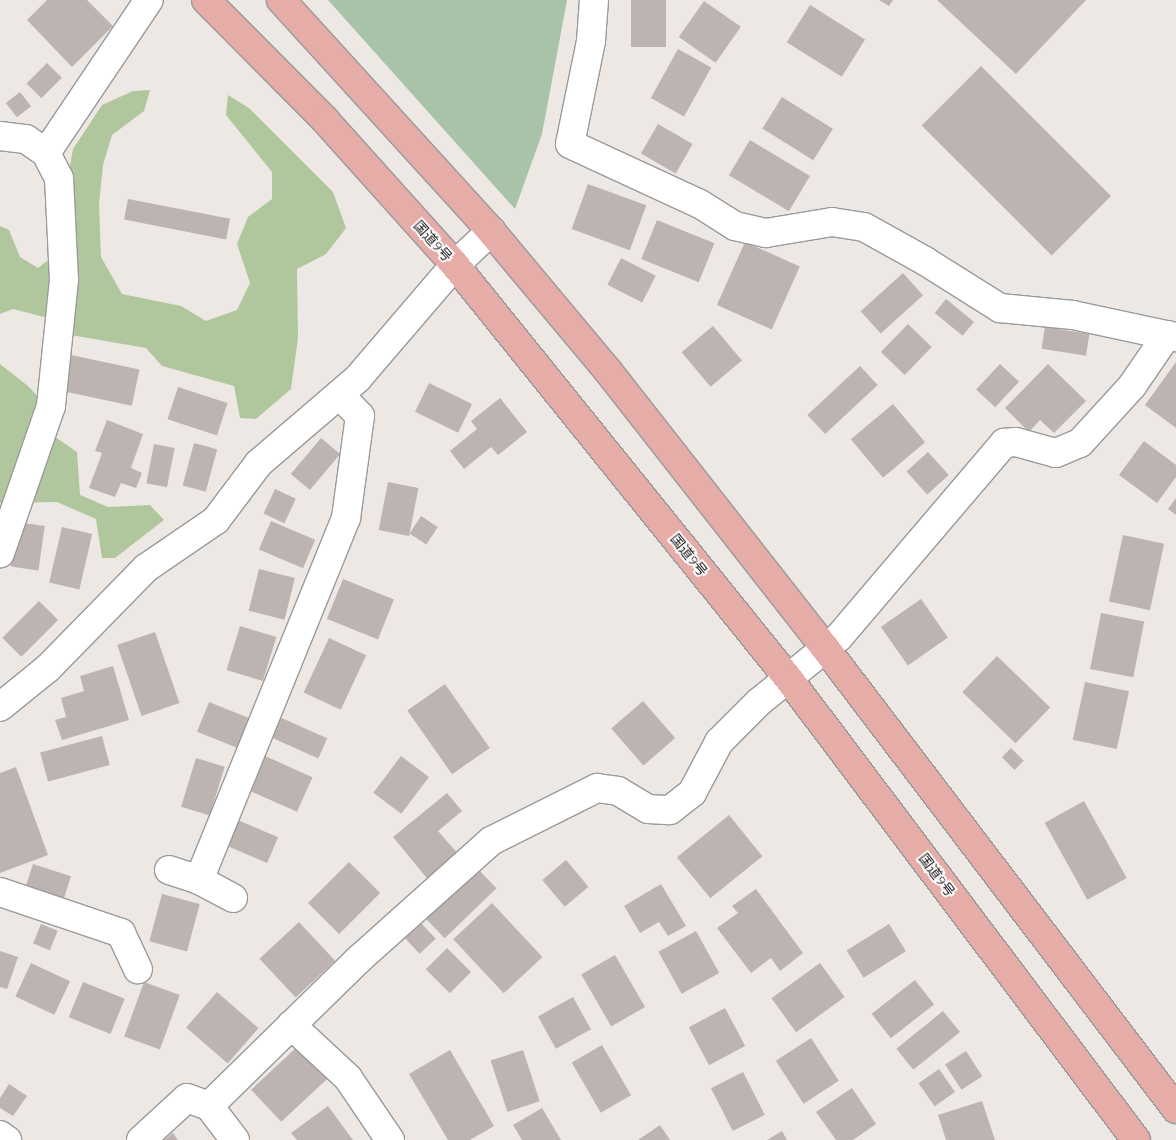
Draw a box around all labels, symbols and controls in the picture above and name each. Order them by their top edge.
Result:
street label: 国道9号 [410,217,456,265]
street label: 国道9号 [667,530,711,580]
street label: 国道9号 [915,850,959,900]

